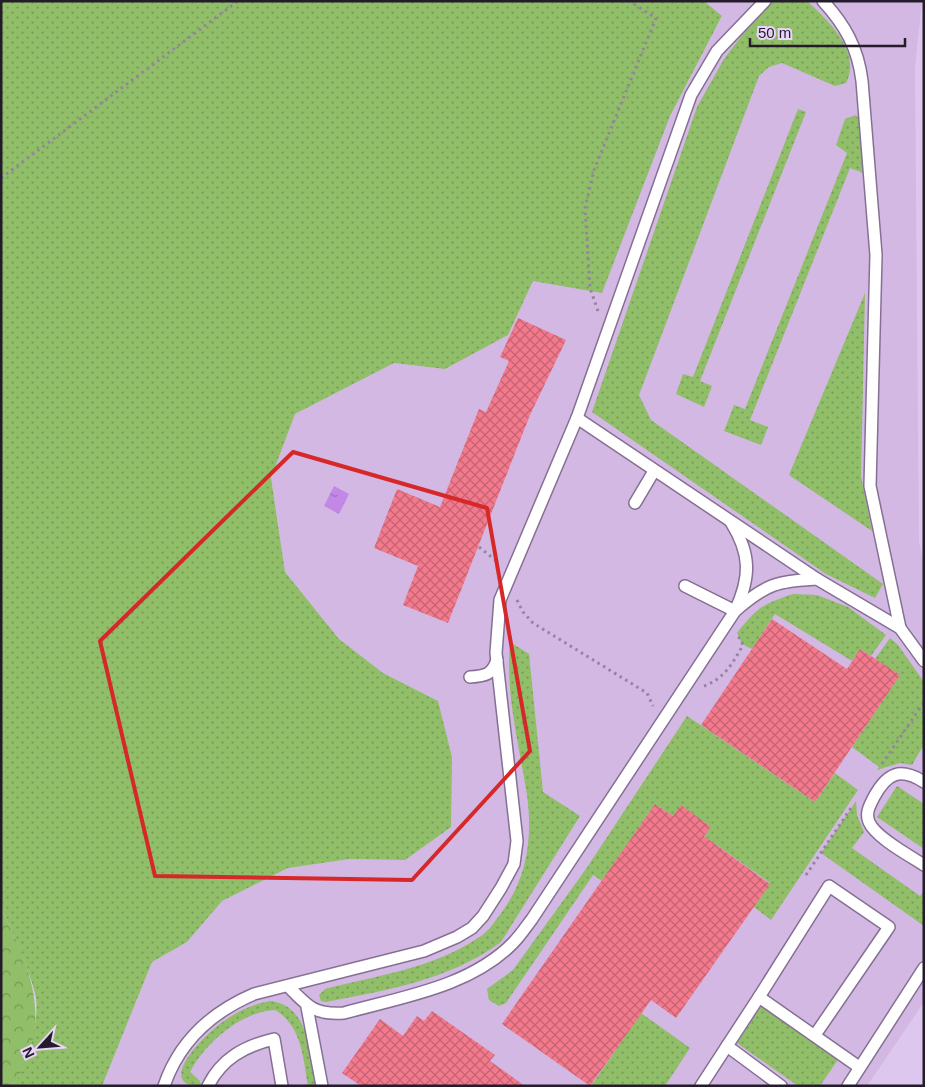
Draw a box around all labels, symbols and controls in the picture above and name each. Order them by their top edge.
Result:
scale bar [750,15,905,47]
text: 50 m [758,24,791,41]
north arrow [15,1022,65,1072]
text: N [19,1045,38,1061]

